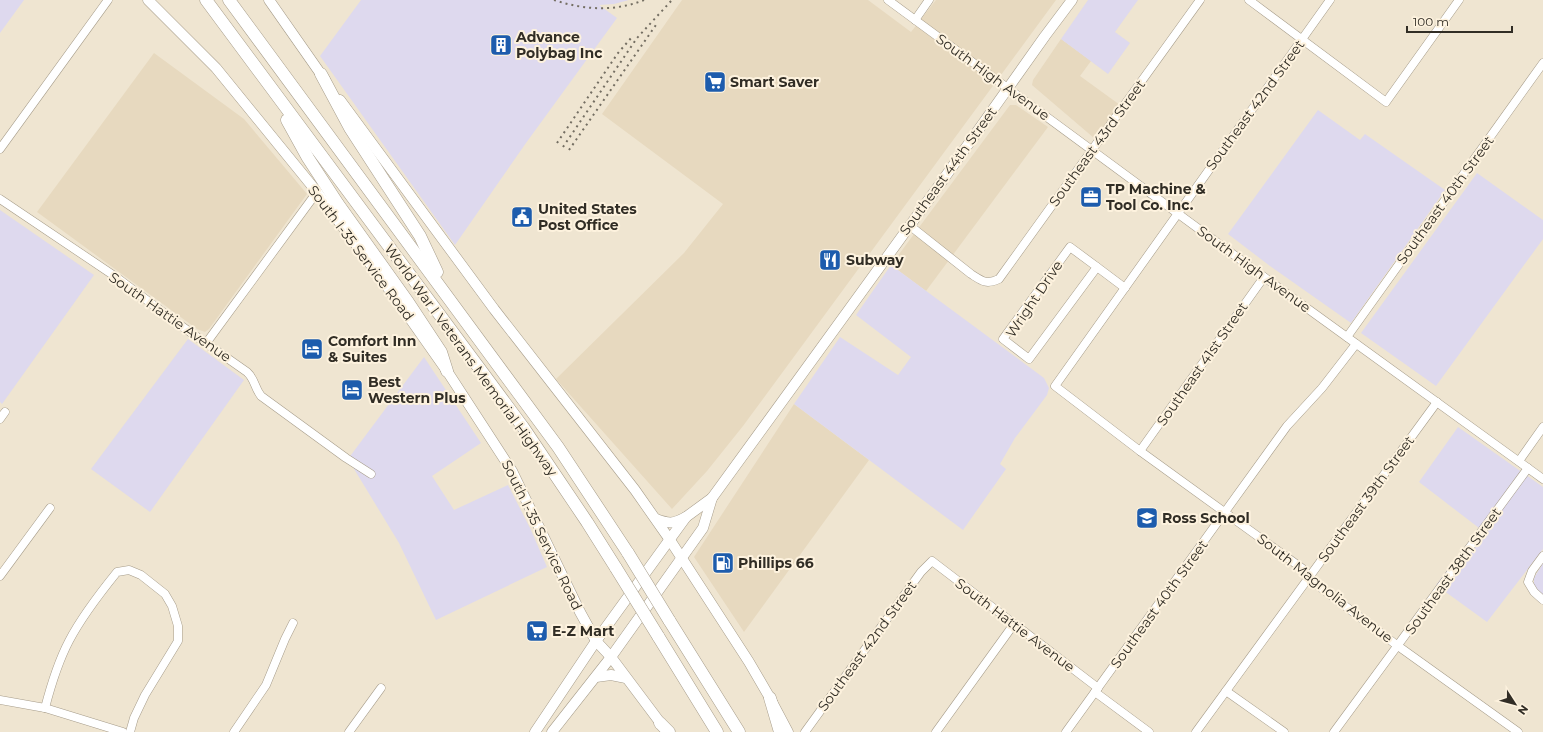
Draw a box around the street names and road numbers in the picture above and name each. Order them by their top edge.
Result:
street label: South High Avenue [933,30,1053,124]
street label: Southeast 42nd Street [1202,36,1309,174]
street label: Southeast 43rd Street [1045,76,1149,210]
street label: Southeast 44th Street [895,103,1001,239]
street label: Southeast 40th Street [1392,132,1498,268]
street label: South I-35 Service Road [304,182,418,324]
street label: South High Avenue [1194,222,1314,316]
street label: World War I Veterans Memorial Highway [381,240,562,480]
street label: Wright Drive [1002,257,1066,341]
street label: South Hattie Avenue [105,268,235,366]
street label: Southeast 41st Street [1152,298,1252,429]
street label: Southeast 39th Street [1314,432,1418,566]
street label: South I-35 Service Road [498,457,586,613]
street label: Southeast 38th Street [1401,504,1505,638]
street label: South Magnolia Avenue [1254,529,1396,647]
street label: Southeast 40th Street [1106,536,1212,672]
street label: South Hattie Avenue [952,574,1078,676]
street label: Southeast 42nd Street [814,577,921,715]

